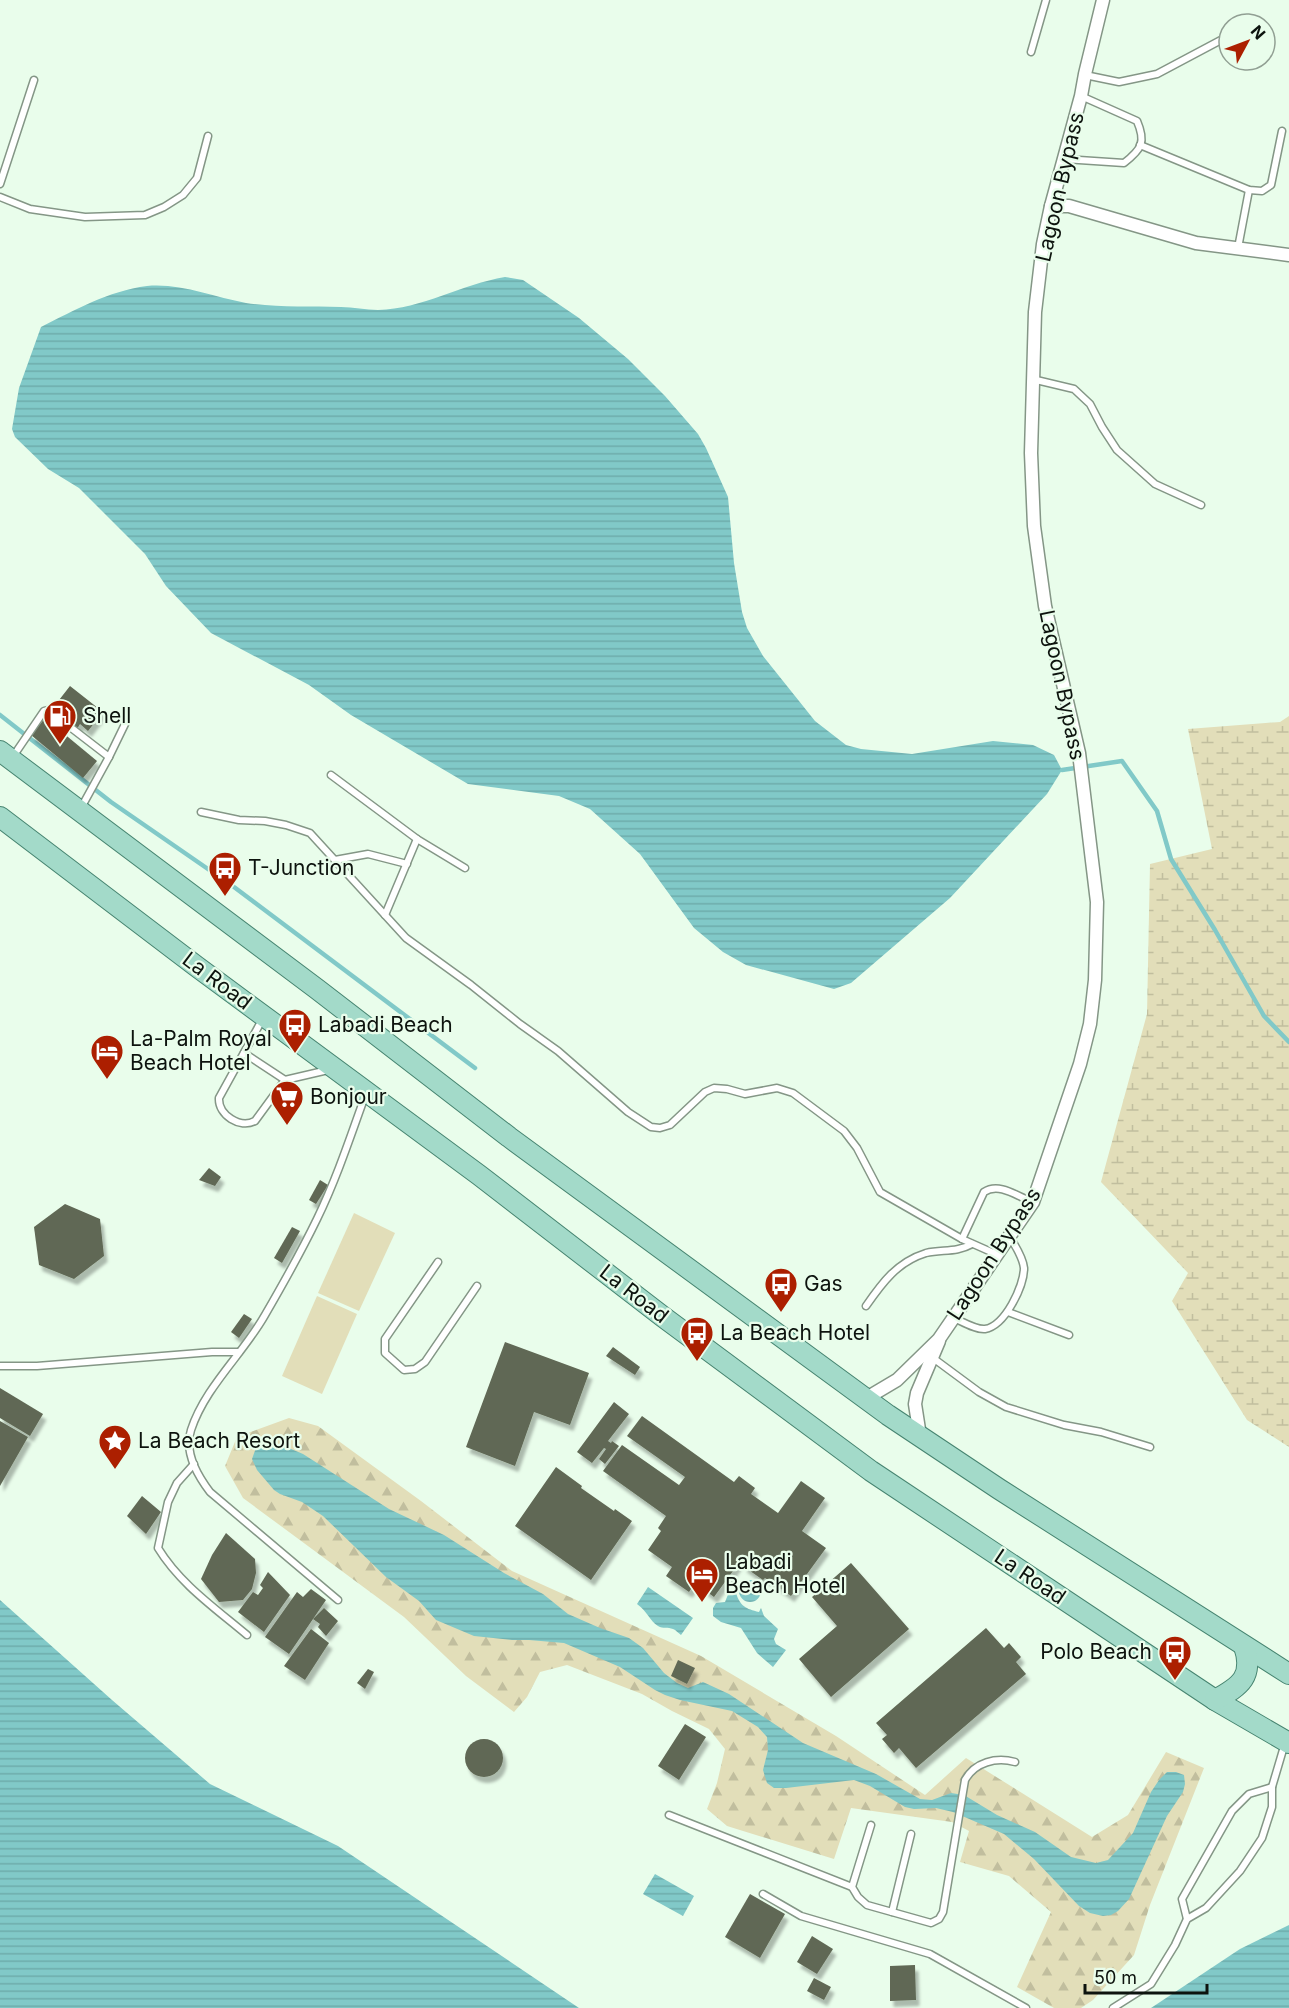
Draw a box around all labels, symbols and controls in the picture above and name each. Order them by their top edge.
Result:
north arrow [1217,12,1277,72]
text: N [1247,21,1270,43]
street label: Lagoon Bypass [1030,110,1089,264]
street label: Lagoon Bypass [1034,608,1091,762]
fuel station icon: Shell [42,698,78,745]
place label: Shell [83,703,131,728]
bus stop icon: T-Junction [207,850,243,897]
place label: T-Junction [248,855,354,880]
street label: La Road [178,946,257,1015]
bus stop icon: Labadi Beach [277,1007,313,1054]
place label: Labadi Beach [318,1012,453,1037]
place label: La-Palm Royal Beach Hotel [130,1026,272,1075]
hotel icon: La-Palm Royal Beach Hotel [89,1033,125,1080]
supermarket icon: Bonjour [269,1079,305,1126]
place label: Bonjour [310,1084,387,1109]
street label: Lagoon Bypass [942,1183,1046,1325]
street label: La Road [595,1259,674,1328]
bus stop icon: Gas [763,1266,799,1313]
place label: Gas [804,1271,843,1296]
bus stop icon: La Beach Hotel [679,1315,715,1362]
place label: La Beach Hotel [720,1320,870,1345]
place icon: La Beach Resort [97,1423,133,1470]
place label: La Beach Resort [138,1428,300,1453]
street label: La Road [990,1544,1071,1609]
place label: Labadi Beach Hotel [725,1549,846,1598]
hotel icon: Labadi Beach Hotel [684,1556,720,1603]
bus stop icon: Polo Beach [1157,1634,1193,1681]
place label: Polo Beach [1040,1639,1152,1664]
scale bar [1085,1957,1206,1995]
text: 50 m [1094,1967,1137,1988]

